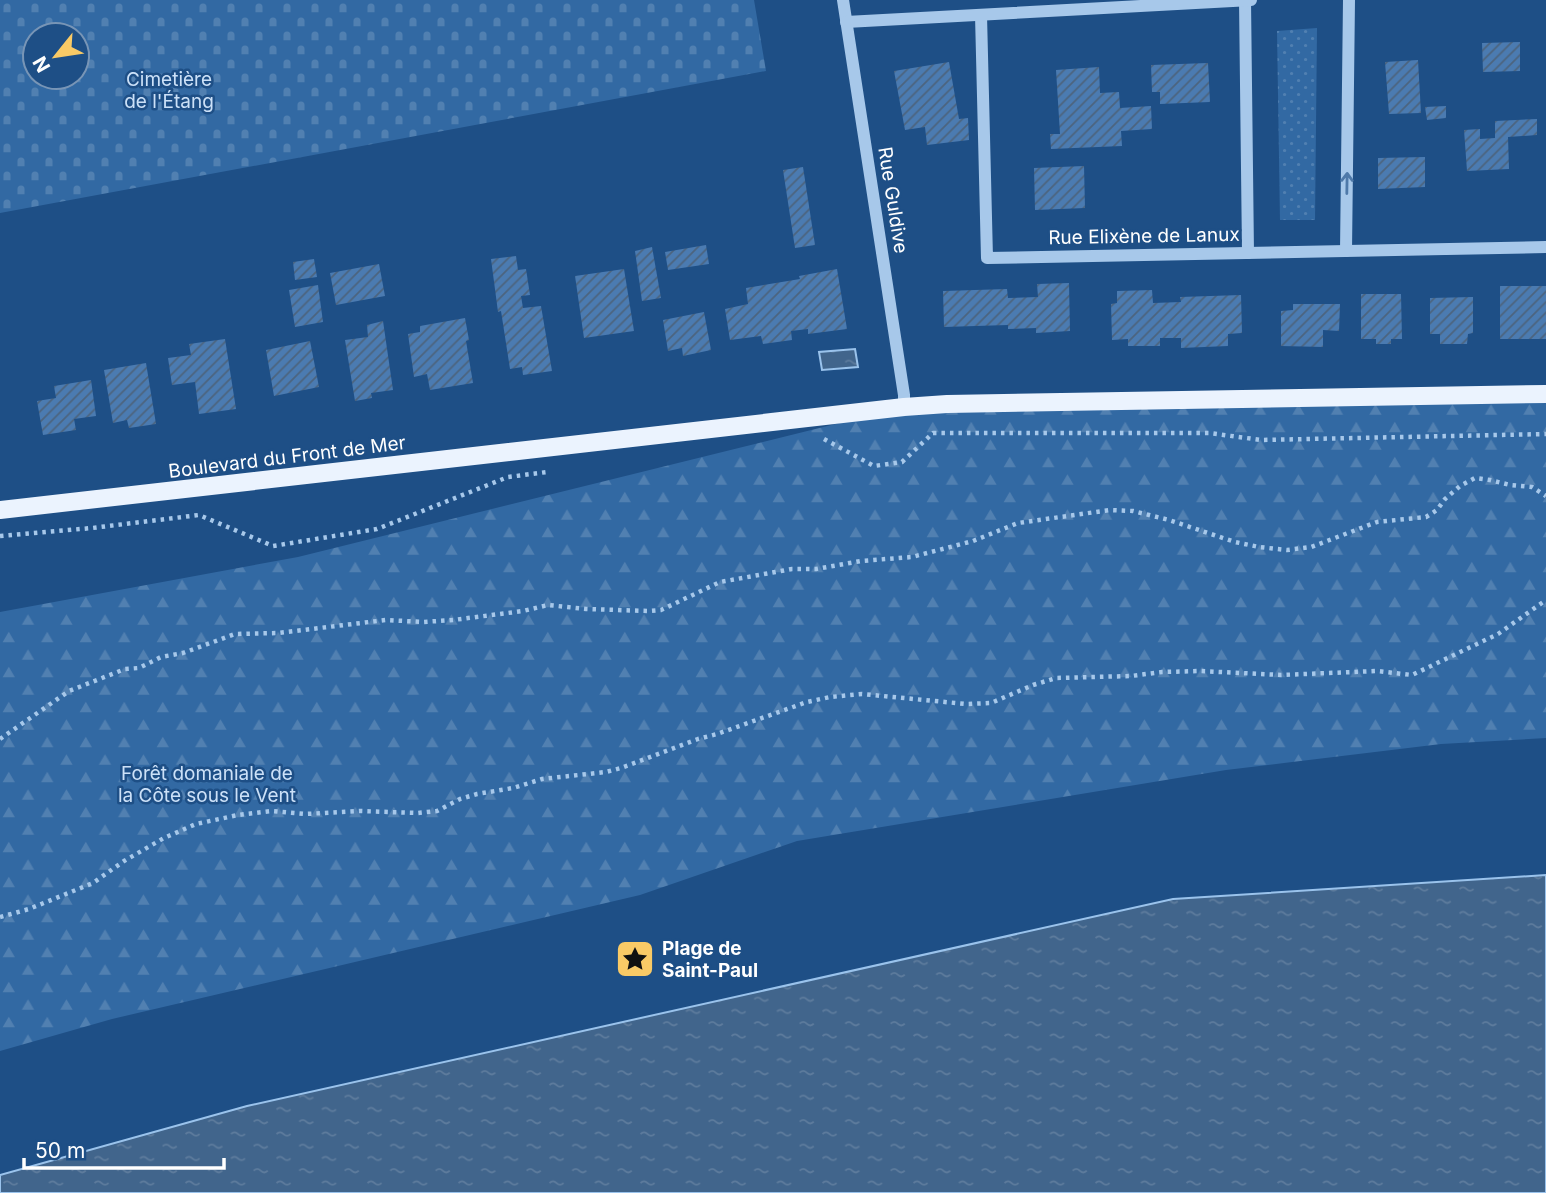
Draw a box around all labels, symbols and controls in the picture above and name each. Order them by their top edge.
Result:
north arrow [21,21,91,91]
text: N [28,52,55,76]
park label: Cimetière de l'Étang [124,68,214,113]
street label: Rue Guldive [873,145,913,255]
one-way arrow [1340,172,1354,195]
street label: Rue Elixène de Lanux [1048,223,1240,249]
street label: Boulevard du Front de Mer [167,431,407,483]
park label: Forêt domaniale de la Côte sous le Vent [118,762,296,807]
place label: Plage de Saint-Paul [662,937,758,982]
place icon: Plage de Saint-Paul [614,938,656,980]
scale bar [24,1126,224,1170]
text: 50 m [35,1138,85,1163]

